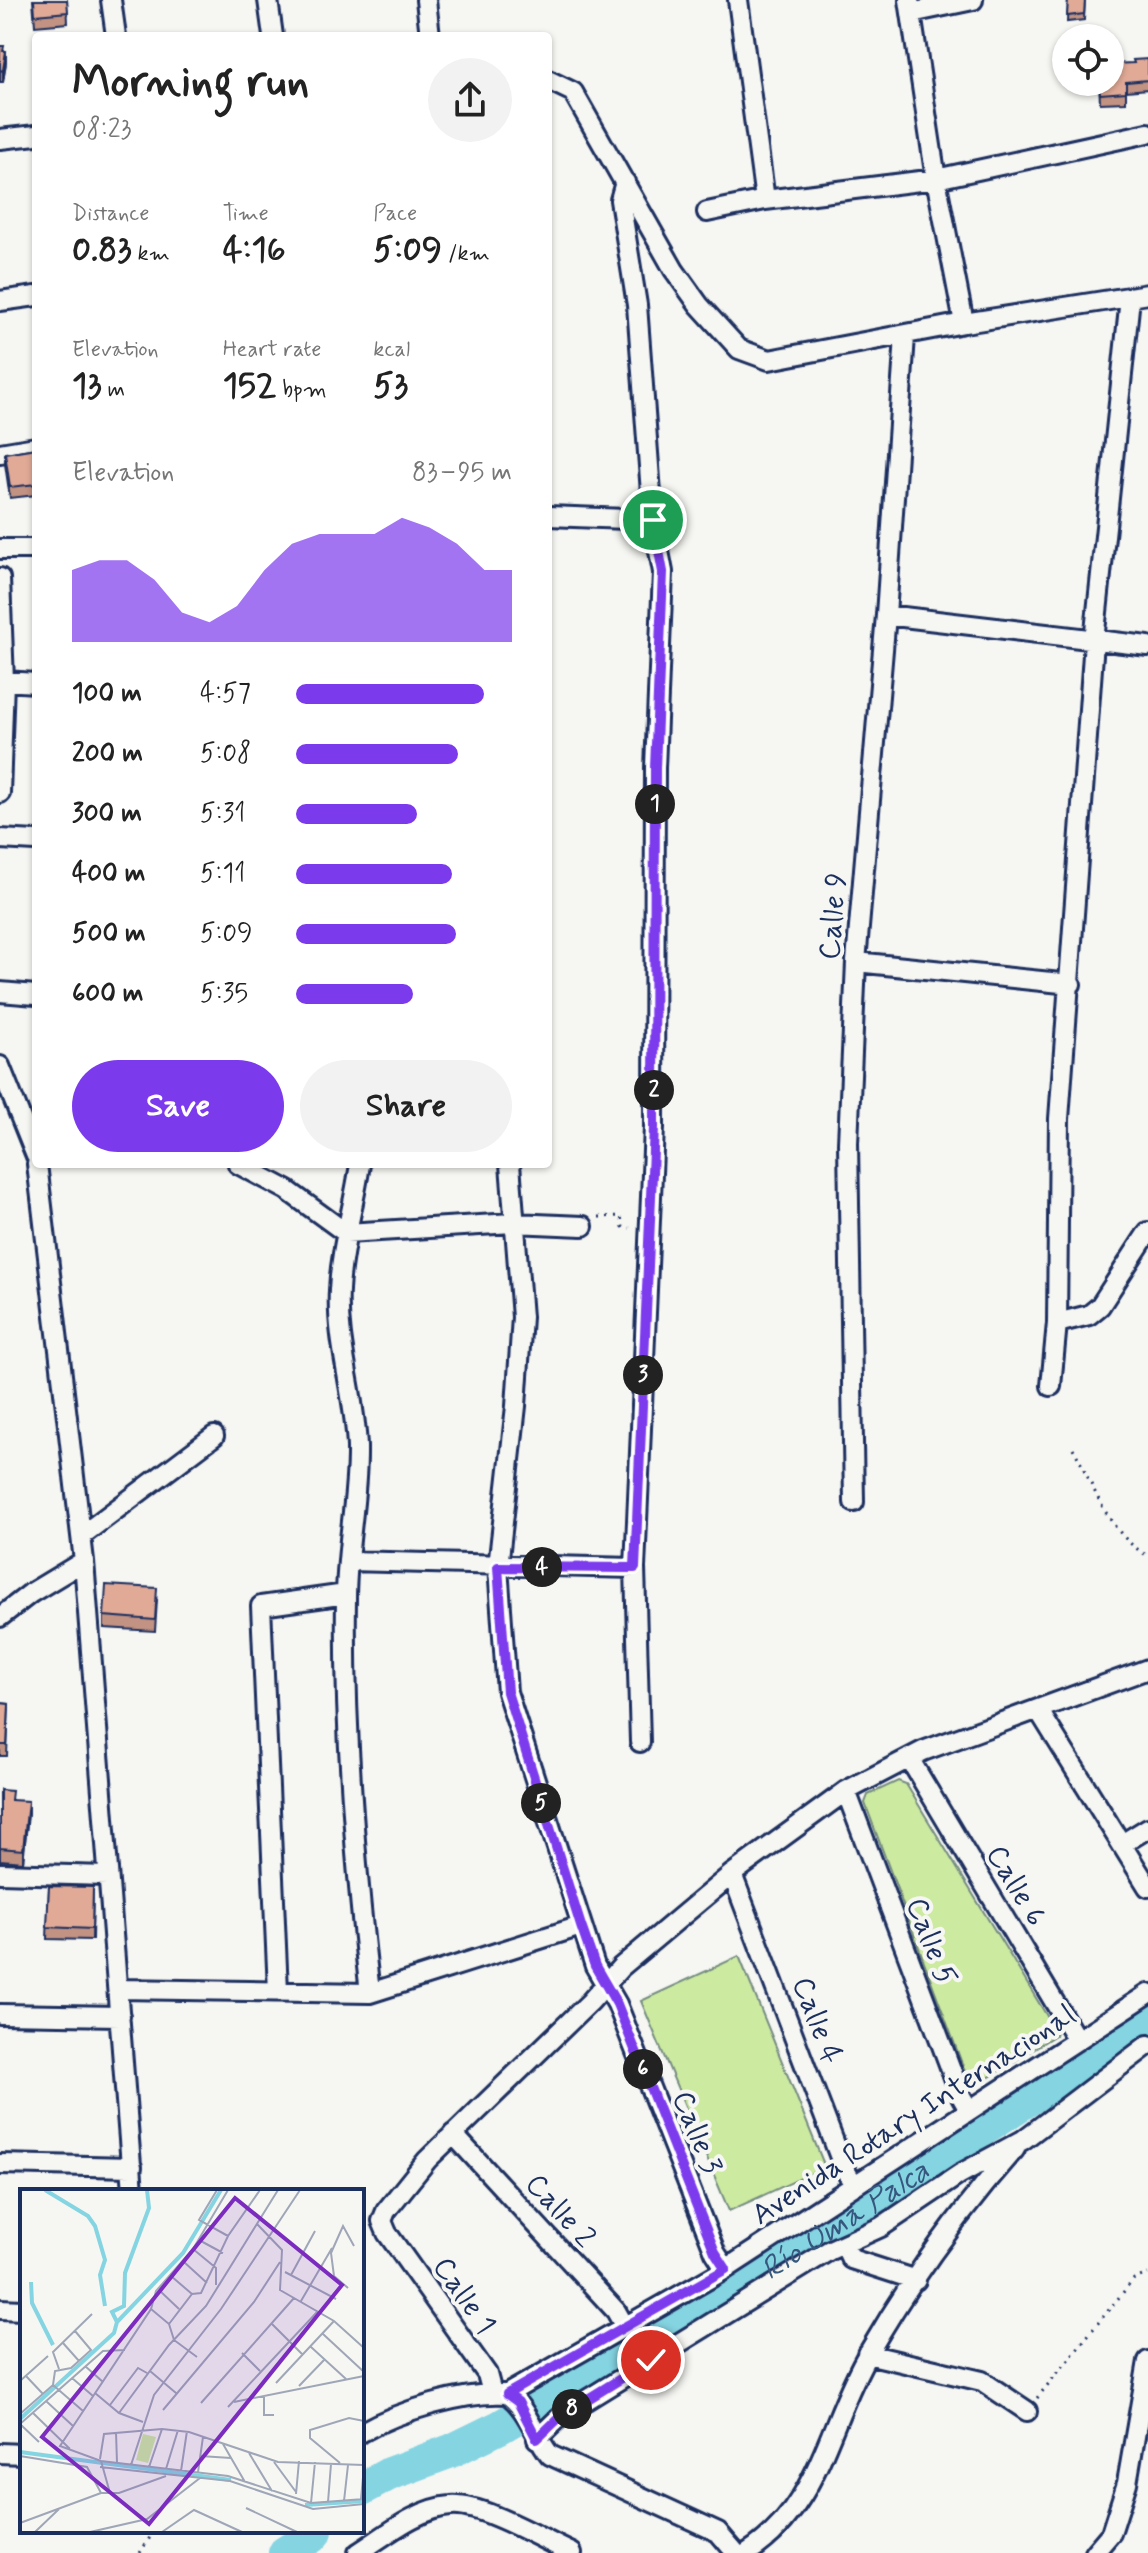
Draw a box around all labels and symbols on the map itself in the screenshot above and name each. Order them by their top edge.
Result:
pin [619,486,687,554]
pin: 1 [635,784,675,824]
street label: Calle 9 [810,871,857,961]
pin: 2 [634,1070,674,1110]
pin: 3 [623,1355,663,1395]
pin: 4 [522,1547,562,1587]
pin: 5 [521,1783,561,1823]
street label: Calle 6 [976,1838,1055,1934]
street label: Calle 5 [896,1892,965,1991]
street label: Calle 4 [782,1972,851,2070]
street label: Avenida Rotary Internacional [745,1996,1083,2235]
pin: 6 [623,2049,663,2089]
street label: Calle 3 [662,2085,731,2180]
water label: Río Uma Palca [753,2150,938,2291]
street label: Calle 2 [516,2166,604,2256]
inset map [20,2189,364,2533]
street label: Calle 1 [423,2249,504,2342]
pin [617,2326,685,2394]
pin: 8 [552,2389,592,2429]

